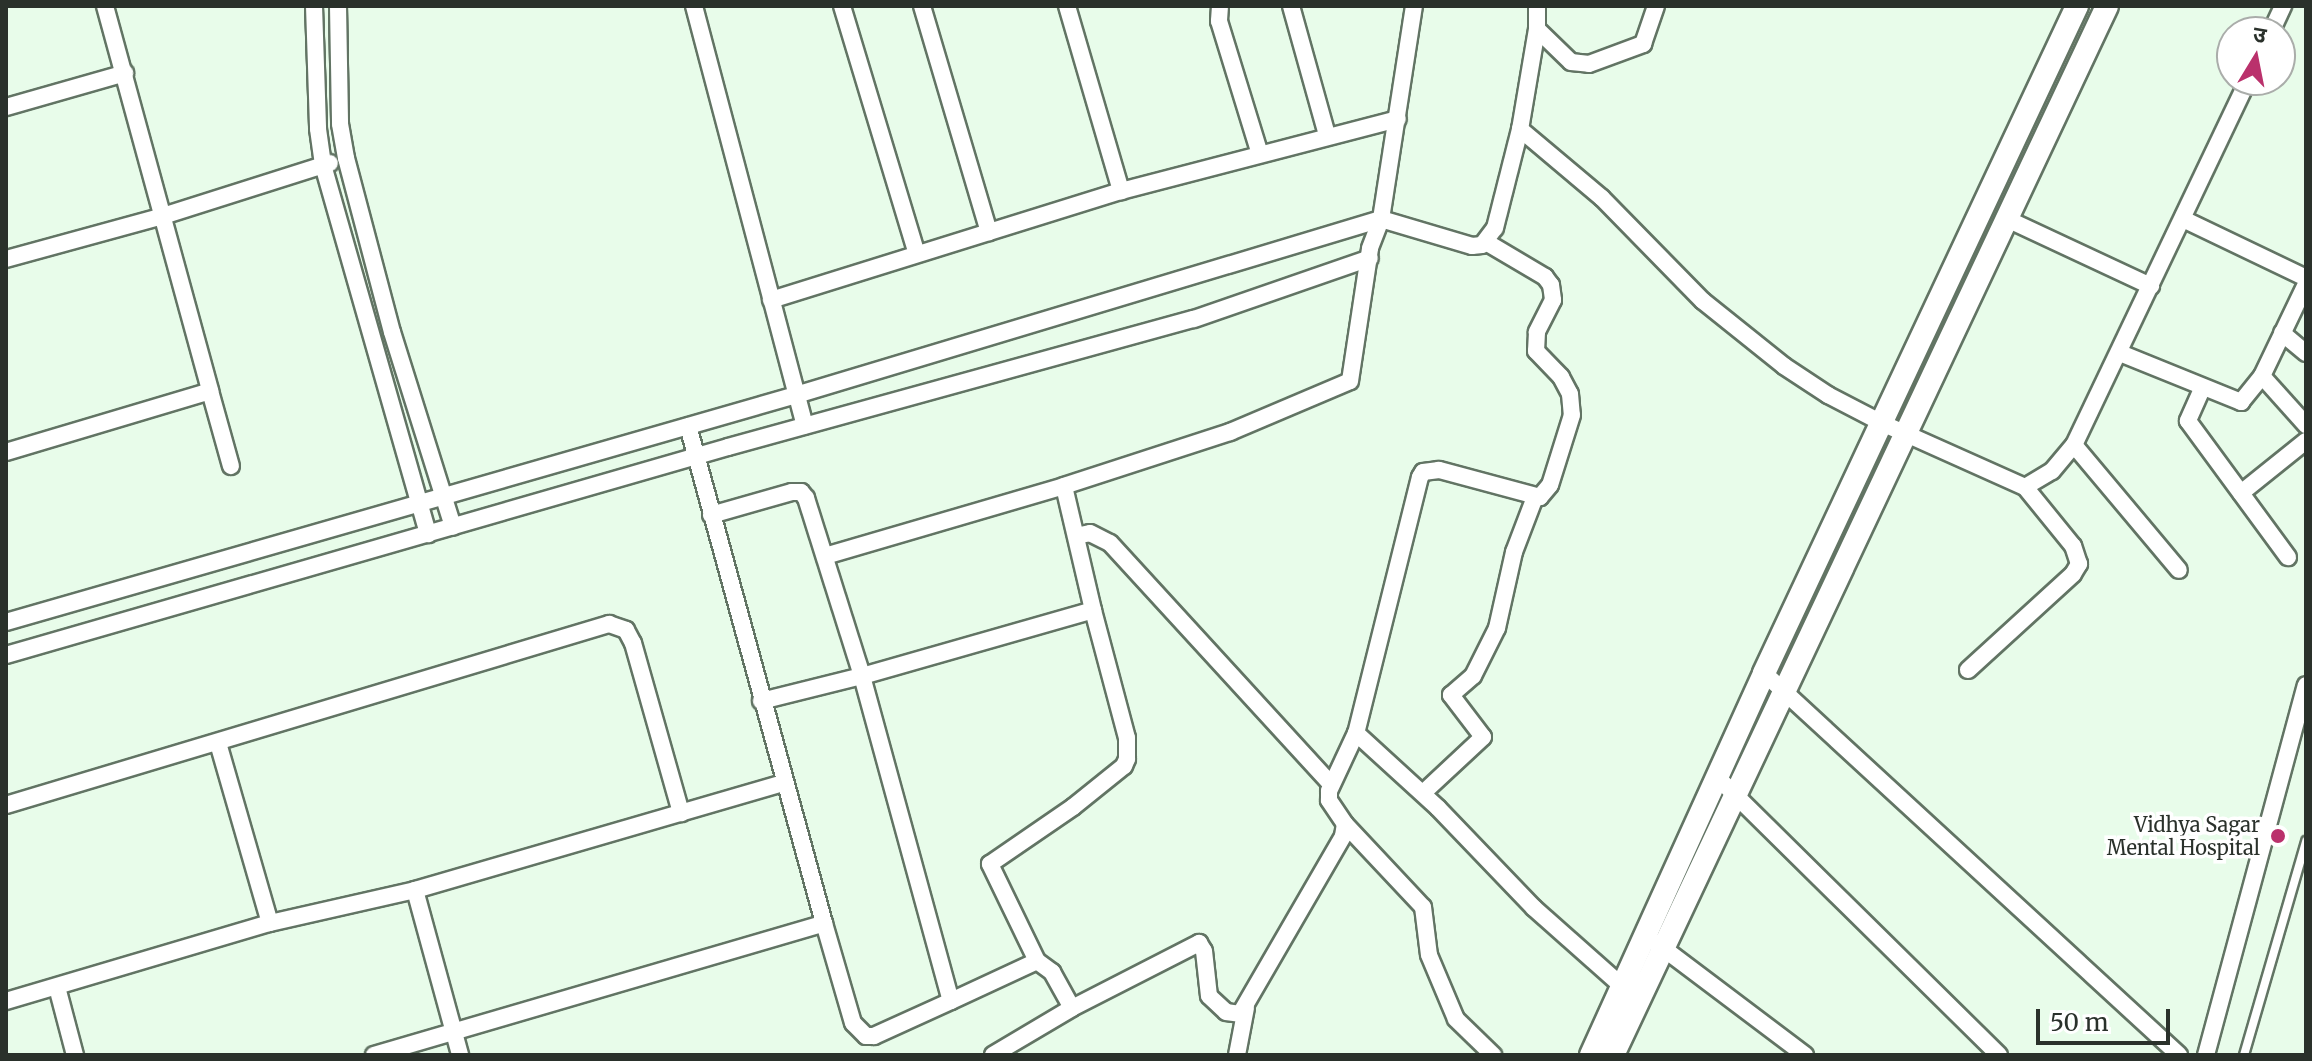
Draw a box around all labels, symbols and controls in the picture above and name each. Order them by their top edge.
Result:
north arrow [2216,16,2296,96]
text: उ [2251,19,2269,49]
place label: Vidhya Sagar Mental Hospital [2107,812,2260,859]
marker: Vidhya Sagar Mental Hospital [2267,825,2289,847]
scale bar [2040,993,2174,1043]
text: 50 m [2050,1007,2109,1038]

